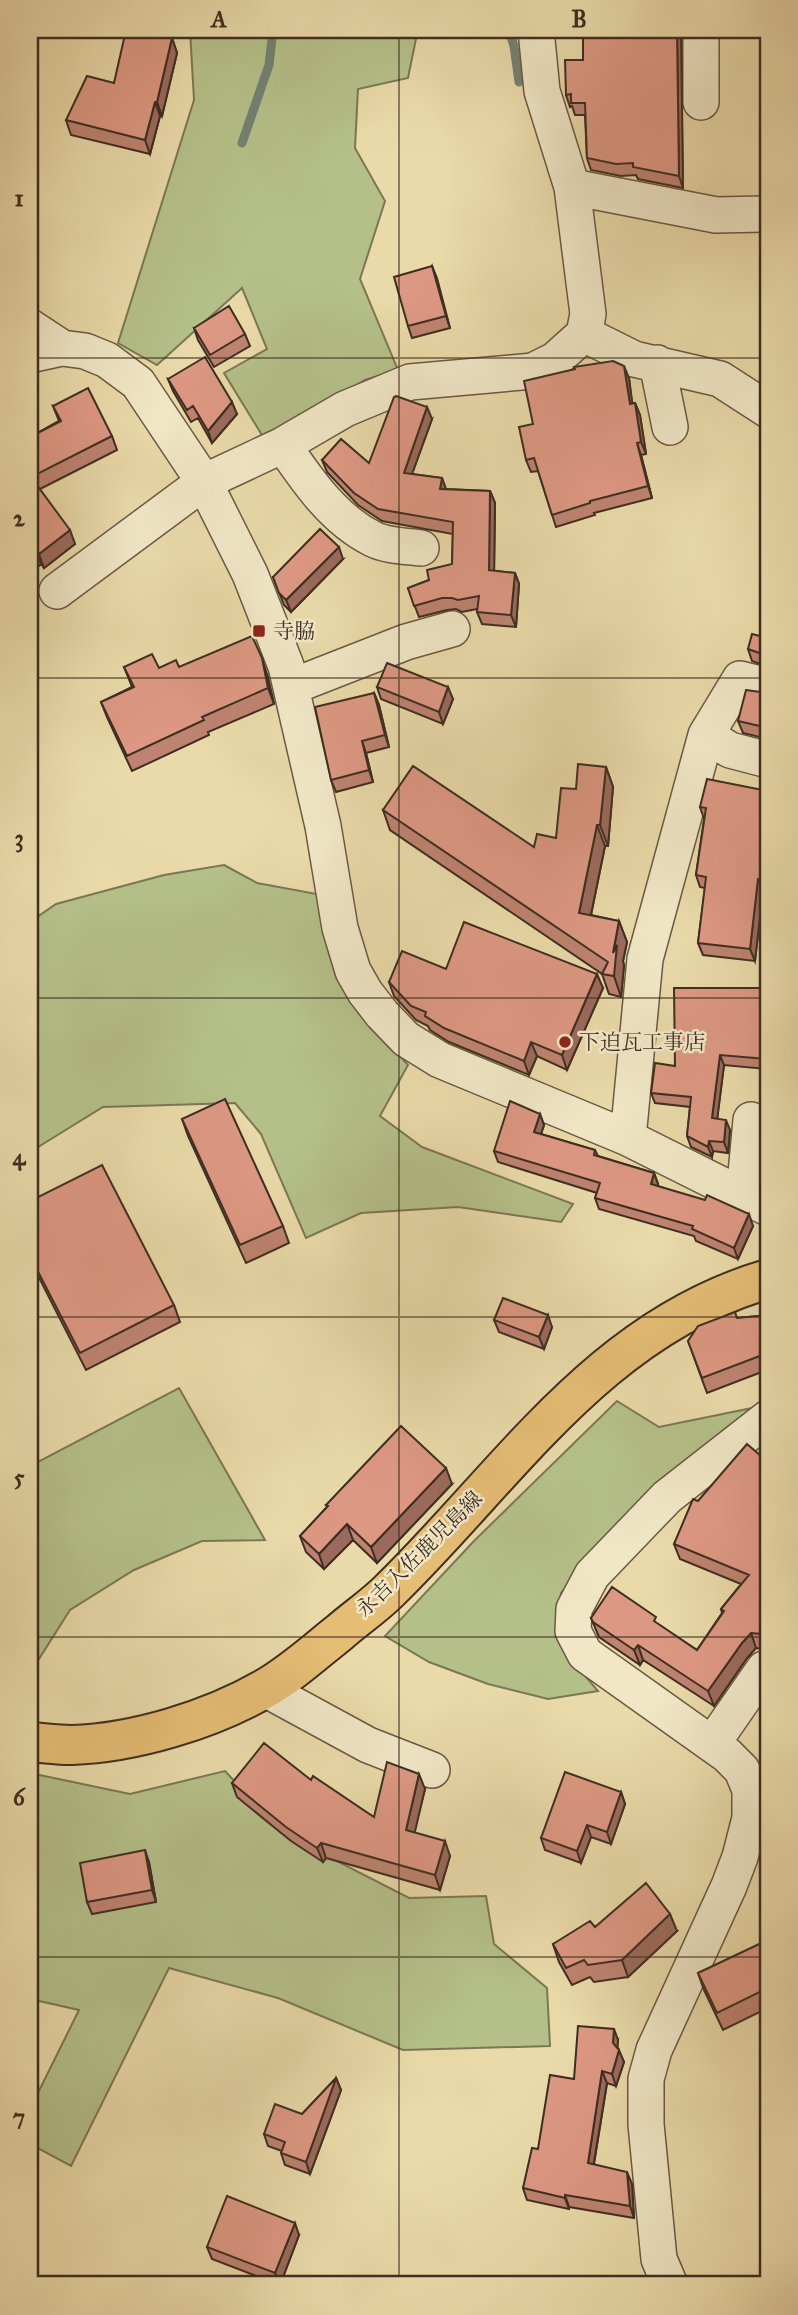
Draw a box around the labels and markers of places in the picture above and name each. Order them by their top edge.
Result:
place label: 寺脇 [273,618,315,644]
marker: 寺脇 [251,623,267,639]
place label: 下迫瓦工事店 [579,1029,705,1055]
marker: 下迫瓦工事店 [557,1034,573,1050]

